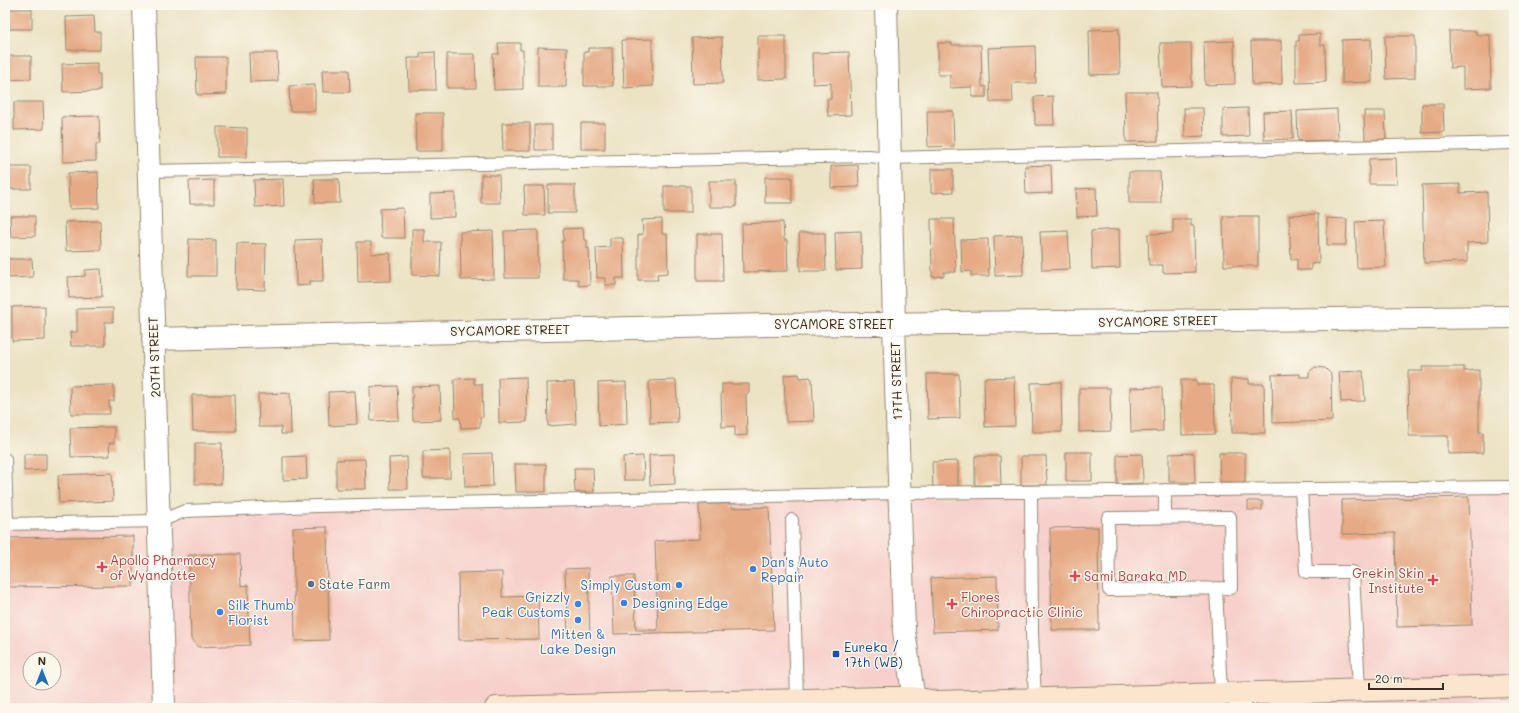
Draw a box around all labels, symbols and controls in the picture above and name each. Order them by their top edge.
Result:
street label: SYCAMORE STREET [1098,311,1218,330]
street label: SYCAMORE STREET [774,315,894,332]
street label: 20TH STREET [144,316,163,398]
street label: SYCAMORE STREET [450,320,570,339]
street label: 17TH STREET [886,341,905,421]
place label: Apollo Pharmacy of Wyandotte [110,551,216,583]
place label: Dan's Auto Repair [761,553,828,585]
marker: Apollo Pharmacy of Wyandotte [97,562,107,572]
marker: Dan's Auto Repair [748,564,758,574]
place label: Grekin Skin Institute [1352,564,1424,596]
place label: Sami Baraka MD [1084,567,1187,584]
marker: Sami Baraka MD [1069,570,1081,582]
marker: Grekin Skin Institute [1427,574,1439,586]
place label: State Farm [319,575,390,592]
place label: Simply Custom [581,576,671,593]
marker: State Farm [306,579,316,589]
marker: Simply Custom [674,580,684,590]
place label: Grizzly Peak Customs [482,588,570,620]
place label: Flores Chiropractic Clinic [961,588,1083,620]
place label: Designing Edge [632,594,728,611]
place label: Silk Thumb Florist [228,596,294,628]
marker: Designing Edge [619,598,629,608]
marker: Flores Chiropractic Clinic [946,598,958,610]
marker: Grizzly Peak Customs [573,599,583,609]
marker: Silk Thumb Florist [215,607,225,617]
marker: Mitten & Lake Design [573,615,583,625]
place label: Mitten & Lake Design [540,625,616,657]
place label: Eureka / 17th (WB) [844,638,903,670]
marker: Eureka / 17th (WB) [831,649,841,659]
north arrow [22,651,62,691]
text: N [38,653,46,668]
scale bar [1369,665,1443,691]
text: 20 m [1375,670,1403,686]

